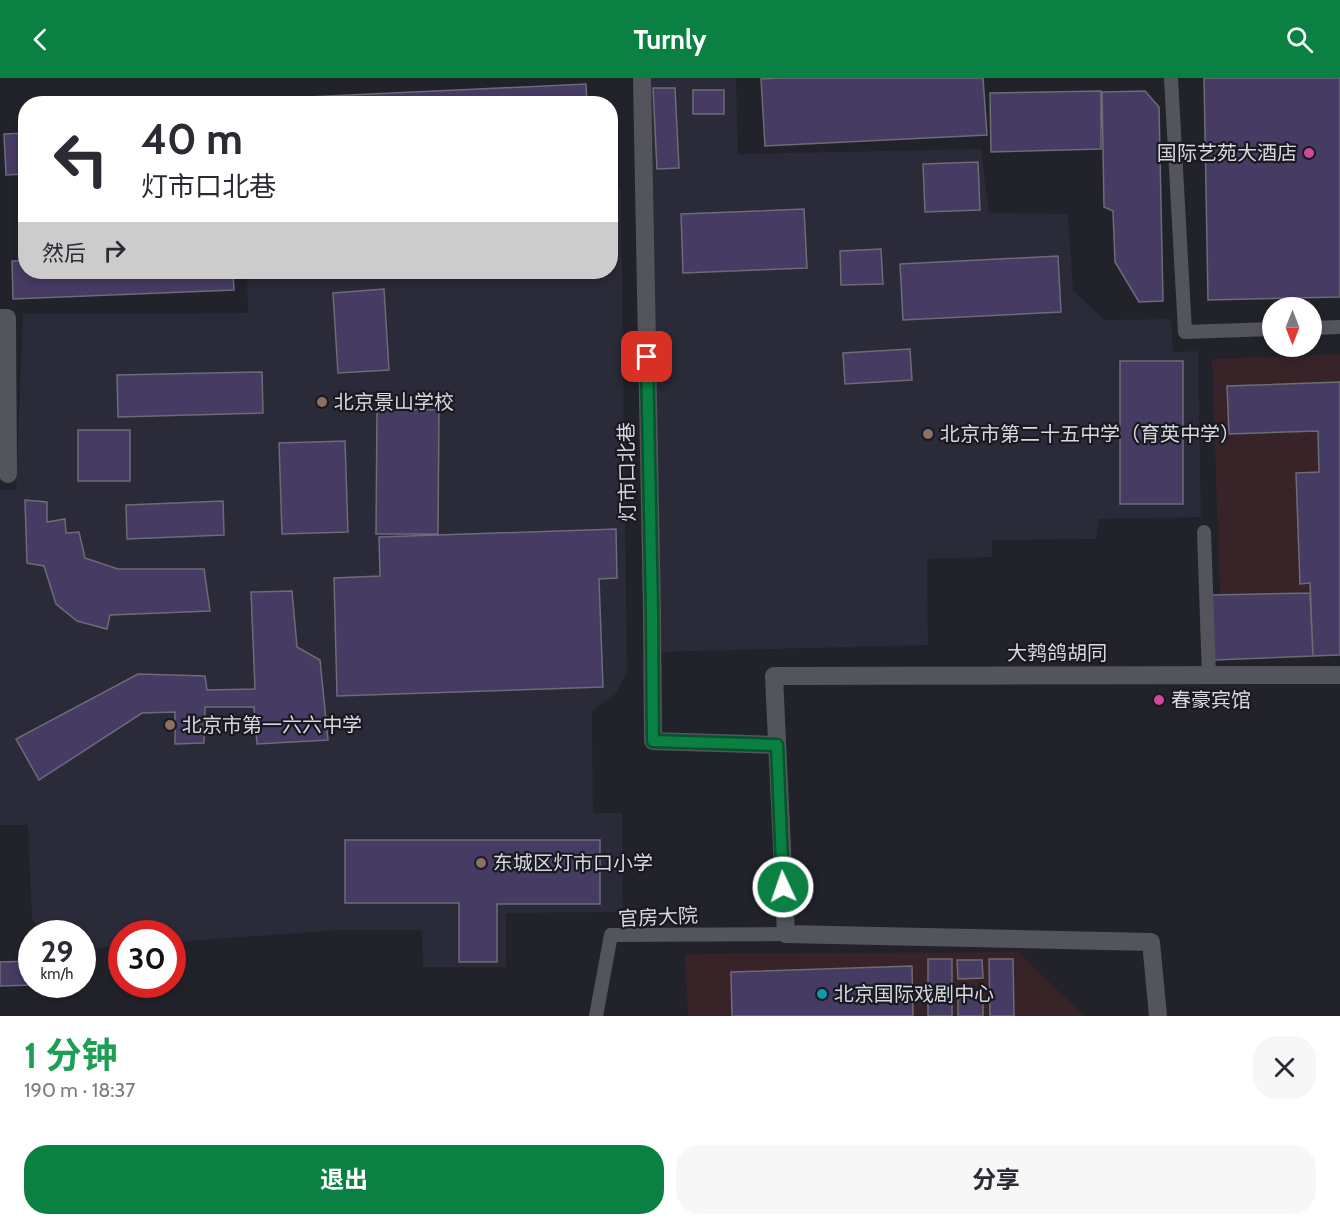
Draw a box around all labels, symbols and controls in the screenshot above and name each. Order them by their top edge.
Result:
icon: back [24,23,57,56]
text: Turnly [634,23,706,56]
icon: search [1283,23,1316,56]
text: 40 m [141,113,243,165]
icon: left [42,120,120,198]
place label: 国际艺苑大酒店 [1157,141,1297,165]
marker: 国际艺苑大酒店 [1302,146,1316,160]
text: 灯市口北巷 [141,170,276,203]
icon: right [98,234,131,267]
text: 然后 [42,240,86,267]
north arrow [1262,297,1322,357]
map controls [1262,297,1322,357]
pin [621,331,672,382]
icon: arrive [630,340,663,373]
place label: 北京景山学校 [334,390,454,414]
marker: 北京景山学校 [315,395,329,409]
street label: 灯市口北巷 [614,422,640,522]
place label: 北京市第二十五中学（育英中学） [940,422,1240,446]
marker: 北京市第二十五中学（育英中学） [921,427,935,441]
street label: 大鹁鸽胡同 [1007,641,1107,665]
place label: 春豪宾馆 [1171,688,1251,712]
marker: 春豪宾馆 [1152,693,1166,707]
place label: 北京市第一六六中学 [182,713,362,737]
marker: 北京市第一六六中学 [163,718,177,732]
place label: 东城区灯市口小学 [493,851,653,875]
position arrow [751,855,815,919]
marker: 东城区灯市口小学 [474,856,488,870]
street label: 官房大院 [617,903,699,931]
speed limit sign: 30 [108,920,186,998]
text: 29 [41,933,73,970]
text: km/h [41,965,73,983]
place label: 北京国际戏剧中心 [834,982,994,1006]
marker: 北京国际戏剧中心 [815,987,829,1001]
text: 1 分钟 [24,1033,117,1077]
button: close [1253,1036,1316,1099]
text: 190 m · 18:37 [24,1078,135,1102]
button: 退出 [24,1145,664,1214]
button: 分享 [676,1145,1316,1214]

